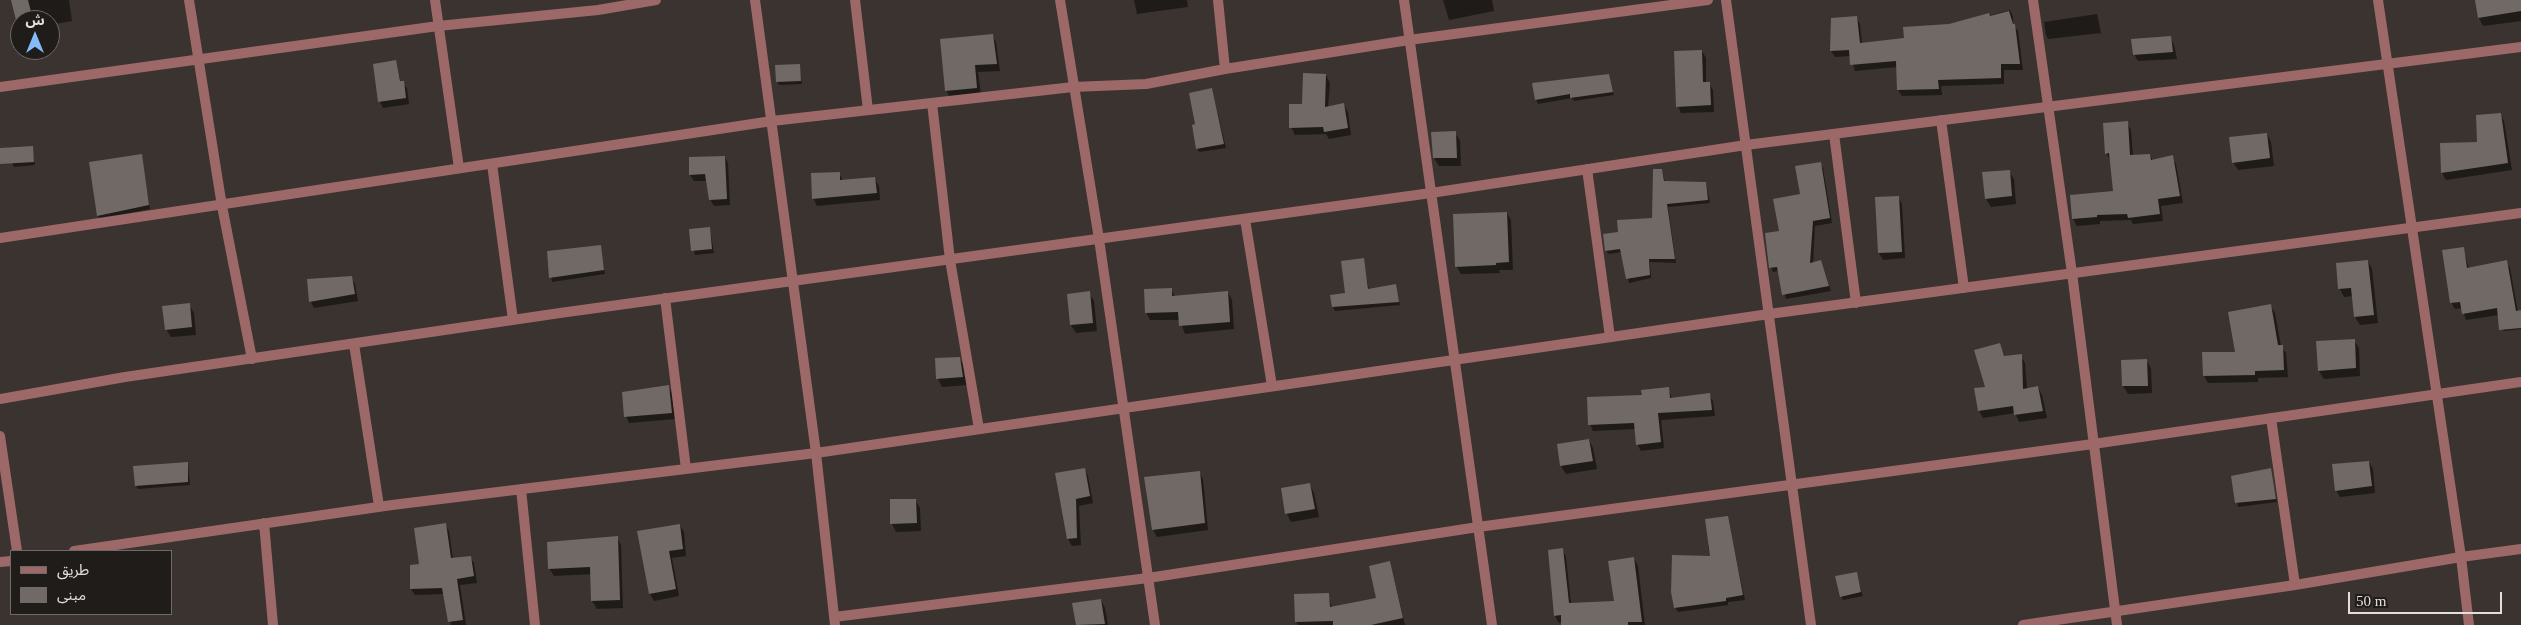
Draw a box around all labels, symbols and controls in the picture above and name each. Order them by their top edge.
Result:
north arrow [10,10,60,60]
text: ش [25,13,45,28]
legend [10,550,172,615]
text: طريق [57,562,89,578]
scale bar [2351,582,2505,614]
text: مبنى [57,587,86,603]
text: 50 m [2356,593,2386,609]

